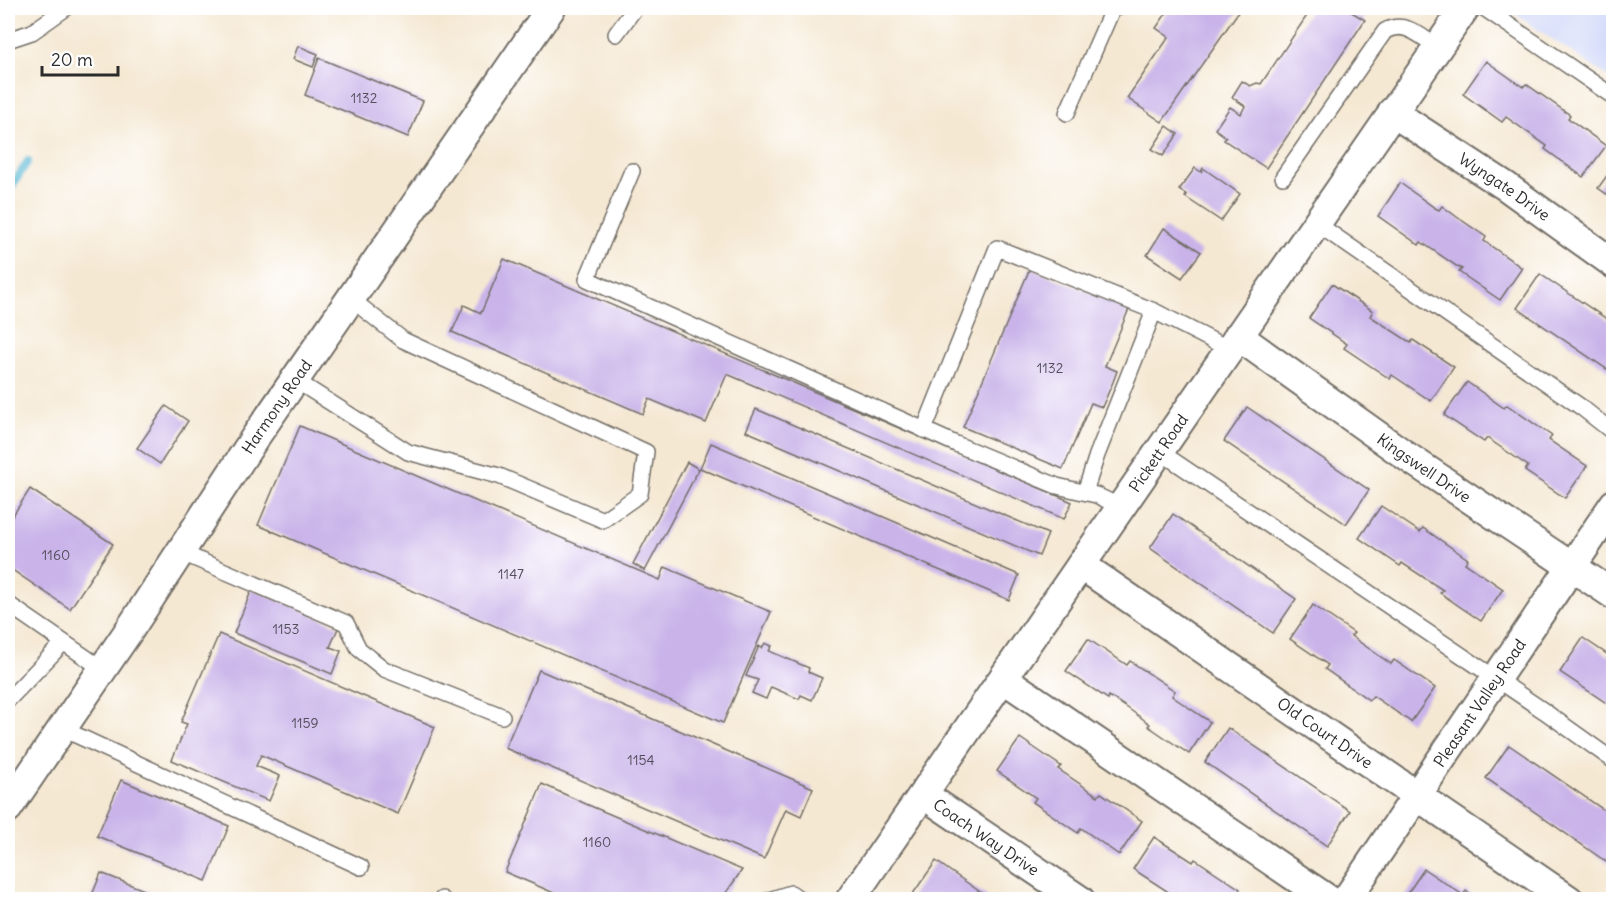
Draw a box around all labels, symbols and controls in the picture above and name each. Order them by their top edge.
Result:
scale bar [42,39,118,77]
text: 20 m [51,48,93,71]
house number: 1132 [351,89,378,107]
street label: Wyngate Drive [1455,148,1554,225]
street label: Harmony Road [237,356,316,457]
house number: 1132 [1037,359,1064,377]
street label: Pickett Road [1124,410,1192,496]
street label: Kingswell Drive [1373,429,1475,507]
house number: 1160 [42,546,70,564]
house number: 1147 [498,565,524,583]
house number: 1153 [272,620,300,638]
street label: Pleasant Valley Road [1429,635,1530,771]
street label: Old Court Drive [1273,693,1377,772]
house number: 1159 [291,714,319,732]
house number: 1154 [627,751,655,769]
street label: Coach Way Drive [929,794,1043,880]
house number: 1160 [583,833,611,851]

